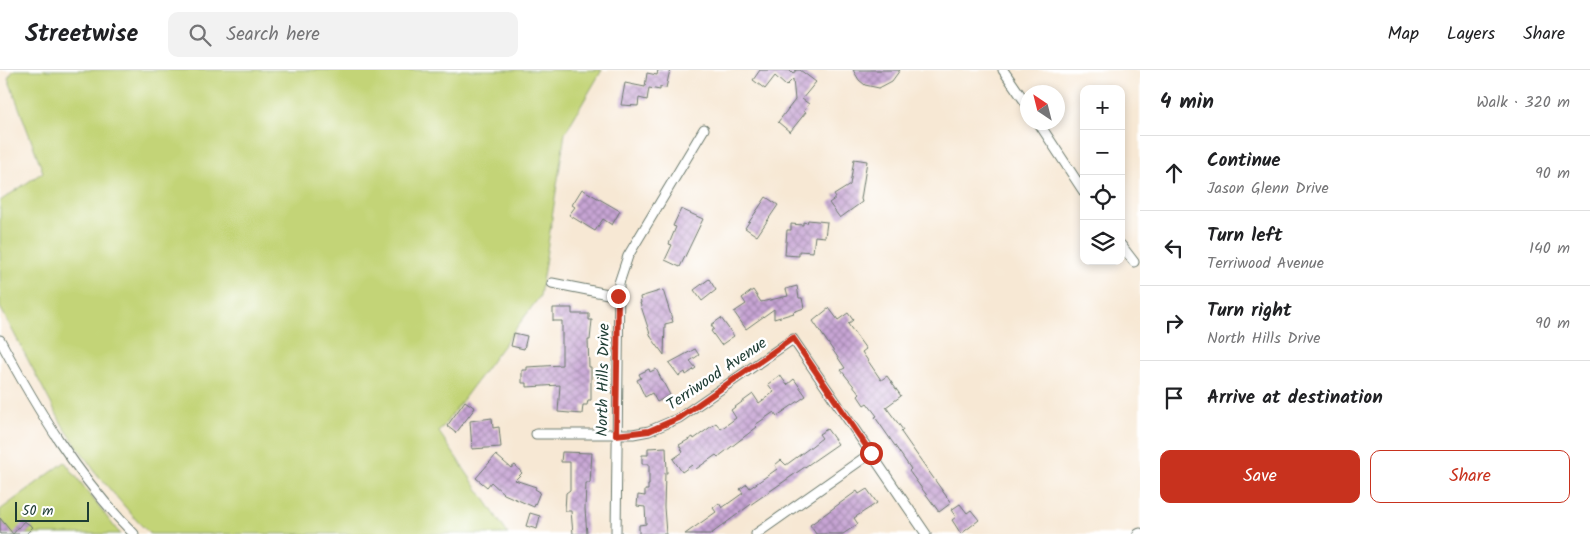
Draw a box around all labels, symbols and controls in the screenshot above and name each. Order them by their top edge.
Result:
search box [168,12,518,57]
text: Streetwise [25,15,138,54]
text: Search here [226,20,320,50]
text: Map [1388,20,1419,49]
text: Layers [1447,20,1495,49]
text: Share [1523,20,1565,49]
icon: search [186,21,214,49]
north arrow [1020,85,1065,130]
map controls [1080,85,1125,265]
button: + [1080,85,1125,130]
text: 4 min [1160,86,1214,119]
text: Walk · 320 m [1476,90,1570,115]
button: − [1080,130,1125,175]
text: Continue [1207,146,1280,176]
icon: ahead [1160,159,1188,187]
text: 90 m [1535,161,1570,186]
button: locate [1080,175,1125,220]
text: Jason Glenn Drive [1207,176,1329,201]
button: layers [1080,220,1125,265]
text: Turn left [1207,221,1282,251]
icon: left [1160,234,1188,262]
text: 140 m [1529,236,1570,261]
text: Terriwood Avenue [1207,251,1324,276]
route end [607,285,630,308]
text: Turn right [1207,296,1292,326]
icon: right [1160,309,1188,337]
text: 90 m [1535,311,1570,336]
street label: North Hills Drive [590,323,617,437]
text: North Hills Drive [1207,326,1321,351]
street label: Terriwood Avenue [661,331,772,417]
text: Arrive at destination [1207,383,1383,413]
icon: arrive [1160,384,1188,412]
route start [860,442,883,465]
button: Save [1160,450,1360,503]
button: Share [1370,450,1570,503]
scale bar [15,499,89,522]
text: 50 m [22,500,53,522]

